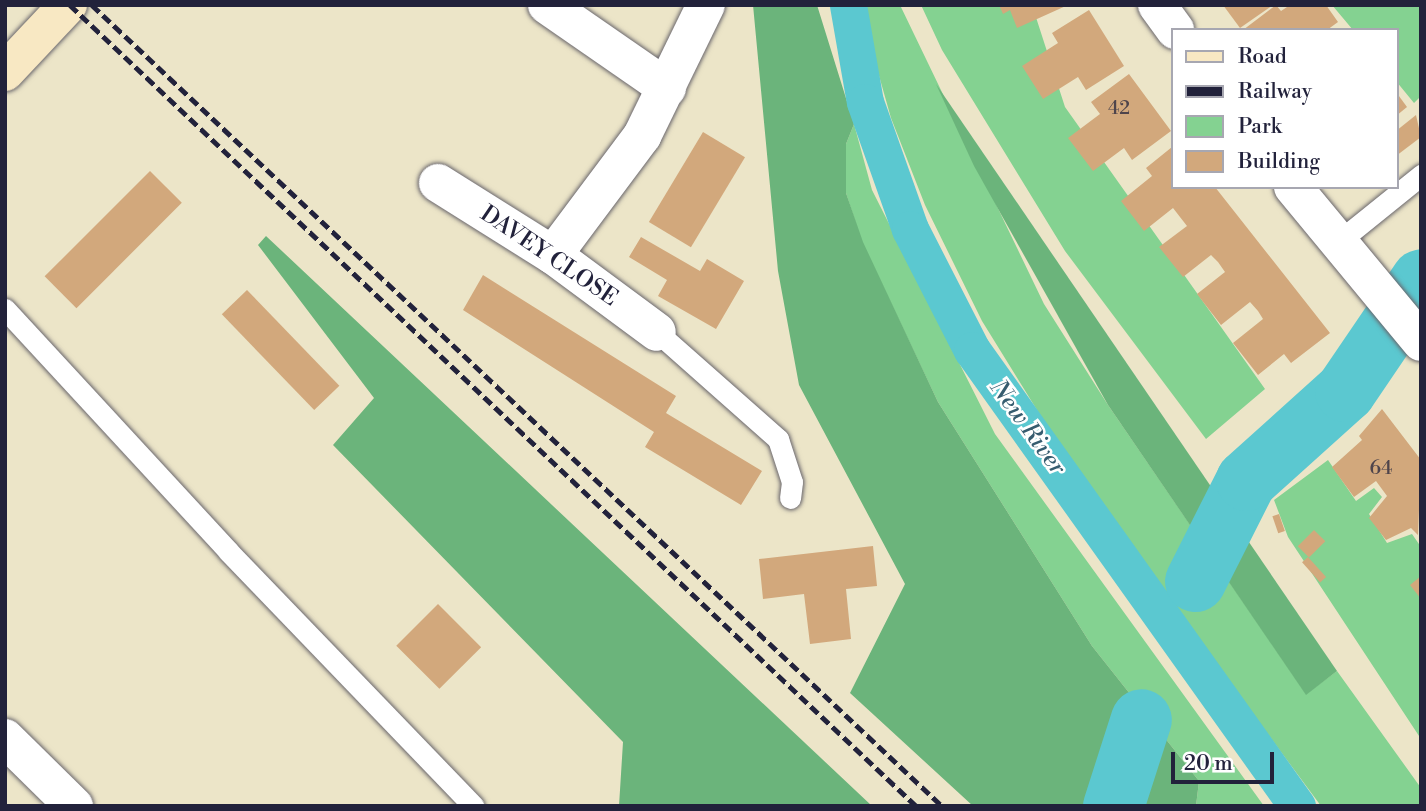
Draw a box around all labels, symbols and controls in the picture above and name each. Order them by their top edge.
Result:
legend [1170,28,1398,189]
text: Road [1238,44,1287,70]
text: Railway [1238,79,1312,105]
house number: 42 [1108,98,1130,120]
text: Park [1238,114,1282,140]
text: Building [1238,149,1320,175]
street label: DAVEY CLOSE [475,200,623,312]
water label: New River [983,375,1071,481]
house number: 64 [1369,458,1393,480]
scale bar [1174,738,1277,782]
text: 20 m [1184,751,1233,777]

